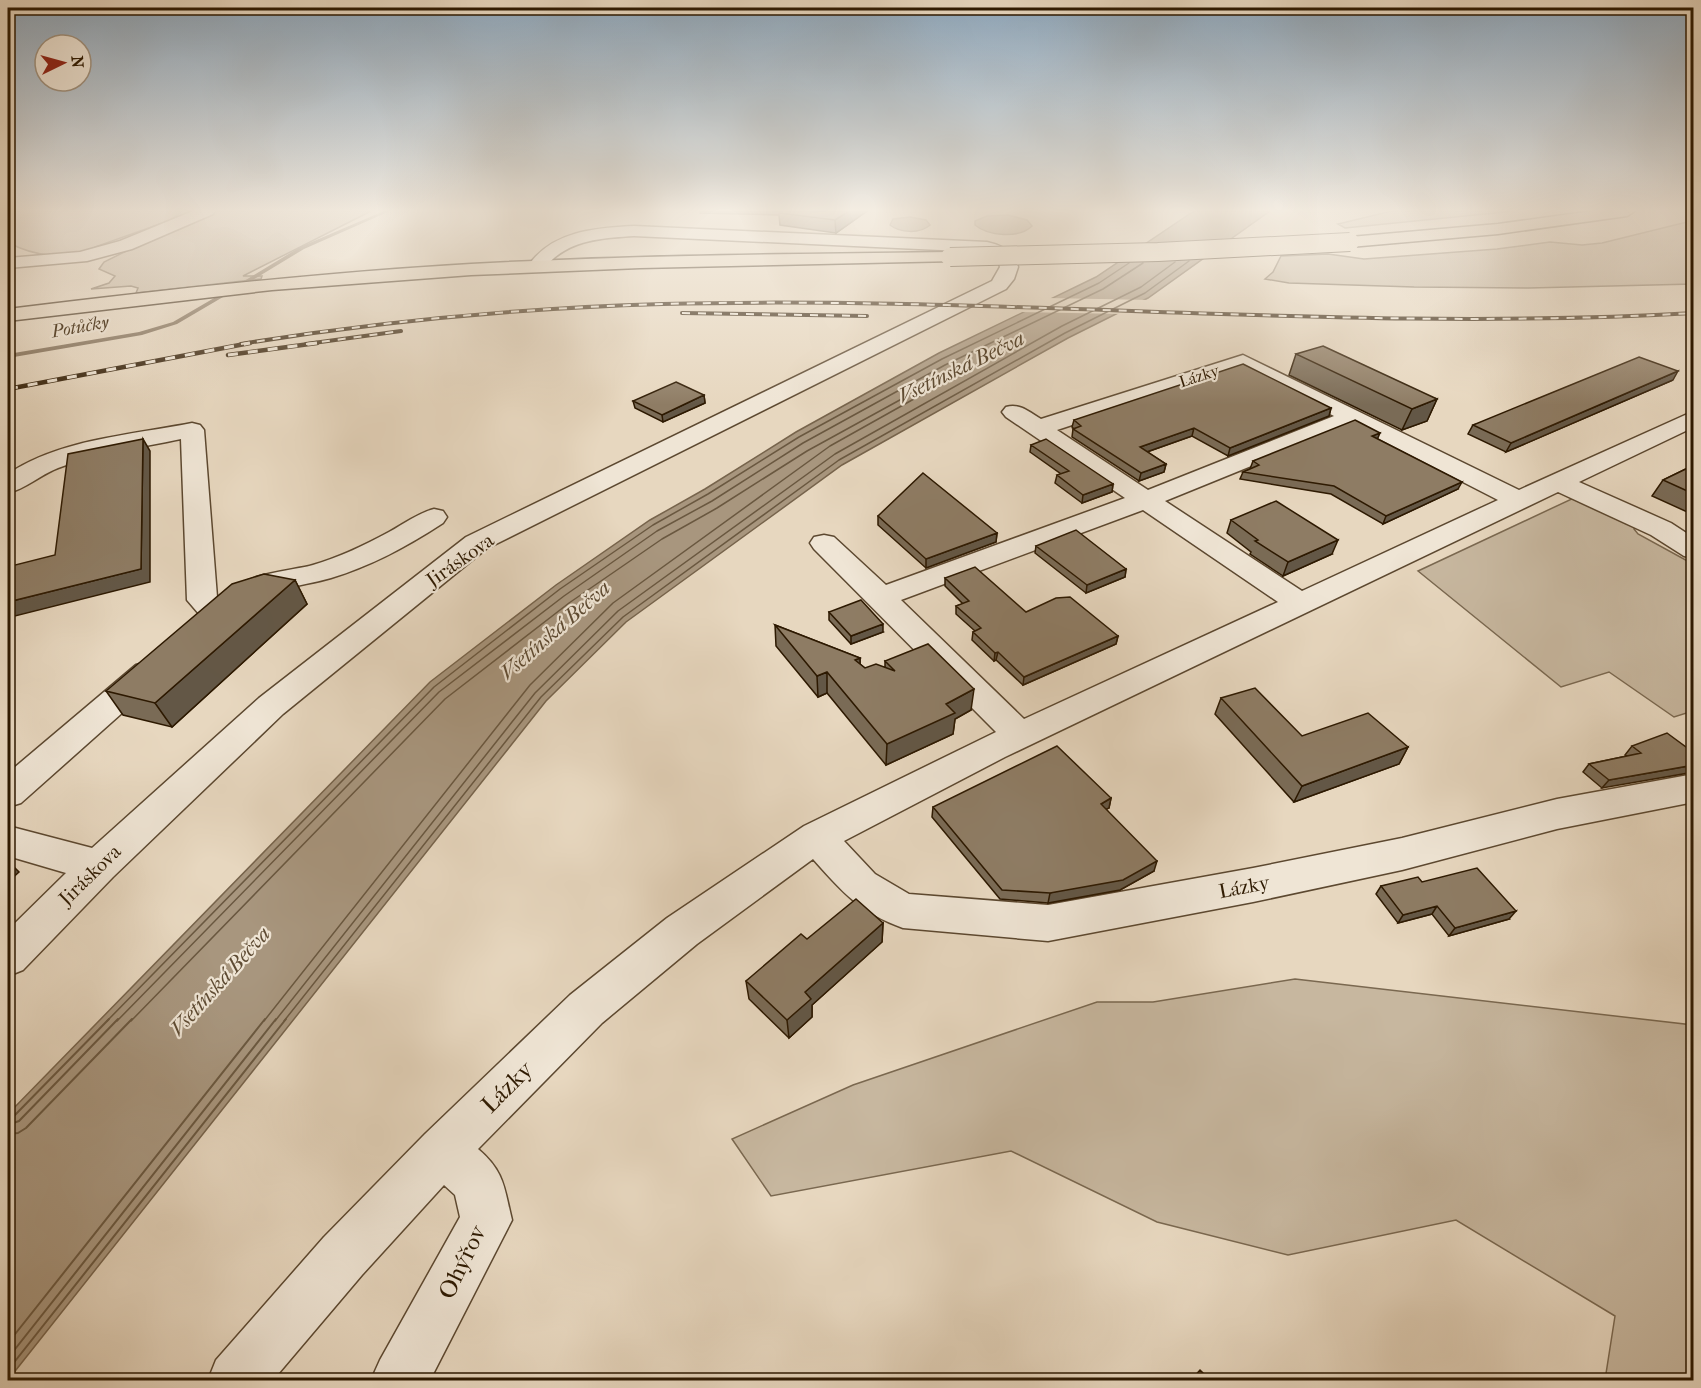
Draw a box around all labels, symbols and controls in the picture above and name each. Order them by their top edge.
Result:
north arrow [33,33,93,93]
text: N [67,55,88,69]
water label: Potůčky [49,312,111,343]
water label: Vsetínská Bečva [894,326,1028,408]
street label: Lázky [1177,360,1222,391]
street label: Jiráskova [420,528,499,593]
water label: Vsetínská Bečva [495,576,615,684]
street label: Jiráskova [53,839,126,911]
street label: Lázky [1217,871,1273,903]
water label: Vsetínská Bečva [165,922,275,1040]
street label: Lázky [475,1055,539,1119]
street label: Ohýřov [432,1220,492,1303]

